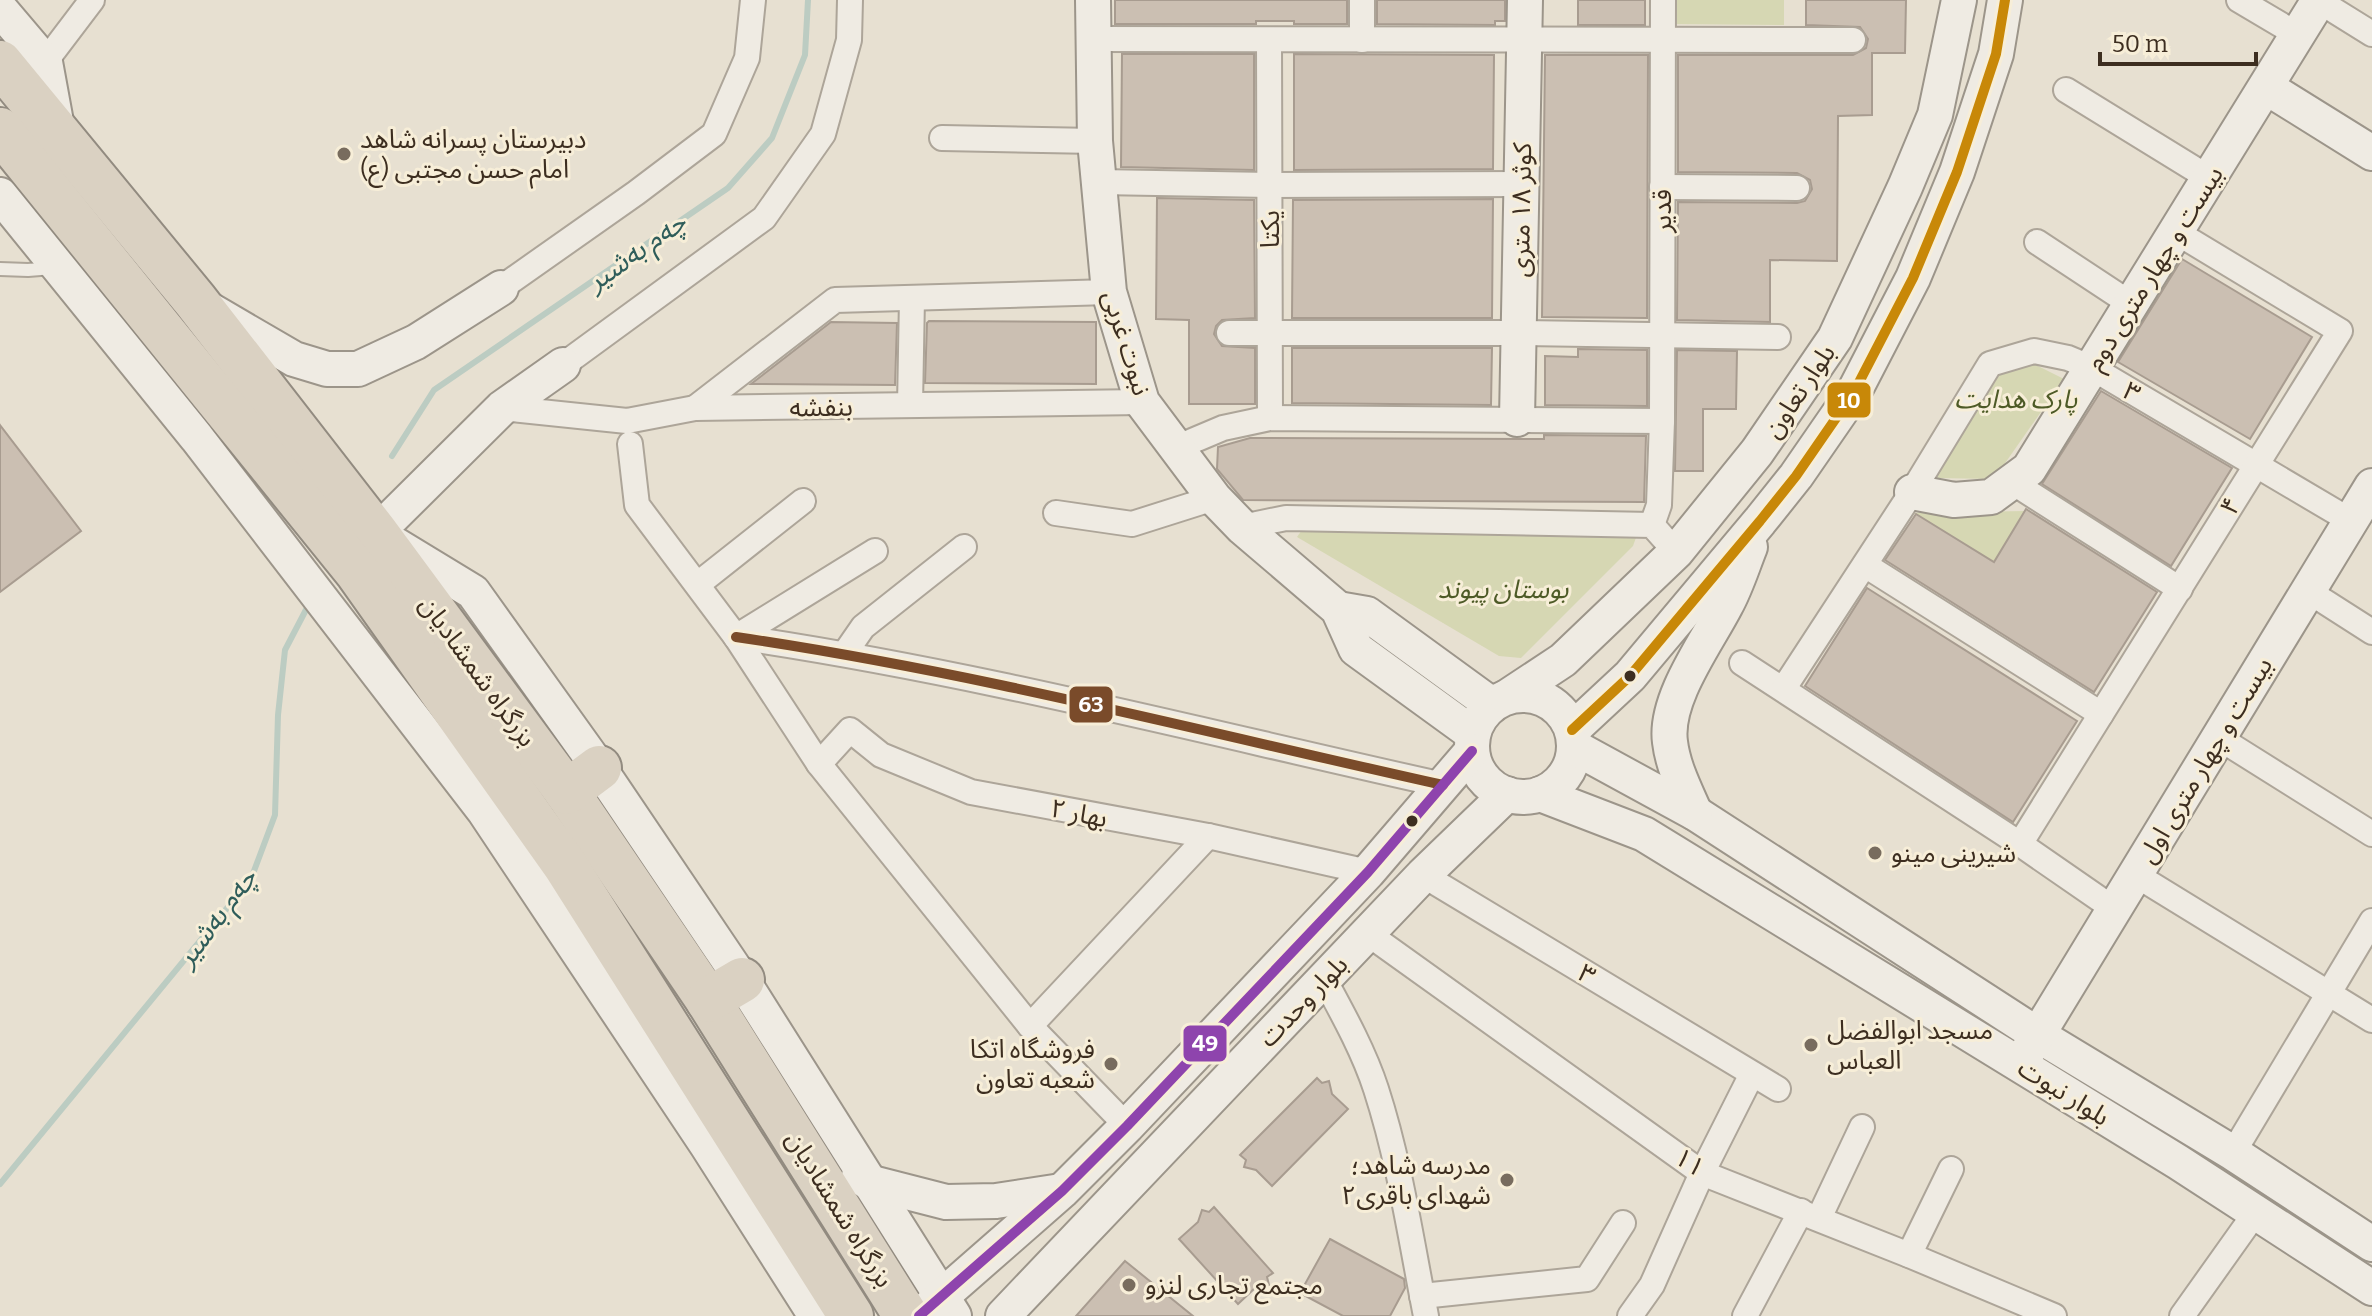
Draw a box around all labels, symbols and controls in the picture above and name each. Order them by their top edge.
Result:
scale bar [2100,16,2256,66]
text: 50 m [2112,30,2168,58]
place label: دبیرستان پسرانه شاهد امام حسن مجتبی (ع) [360,124,587,189]
street label: کوثر ۱۸ متری [1505,142,1538,278]
marker: دبیرستان پسرانه شاهد امام حسن مجتبی (ع) [335,145,353,163]
street label: بیست و چهار متری دوم [2079,160,2233,378]
street label: قدیر [1647,189,1678,234]
water label: چەم بەشیر [579,205,695,302]
street label: یکتا [1255,210,1286,248]
street label: نبوت غربی [1096,287,1157,399]
street label: بلوار تعاون [1757,339,1842,444]
street label: ۳ [2118,375,2146,410]
line badge: 10 [1826,381,1872,419]
park label: پارک‌ هدایت [1955,384,2078,416]
text: 10 [1837,387,1861,414]
street label: بنفشه [789,391,853,424]
street label: ۴ [2213,492,2248,521]
park label: بوستان پیوند [1438,574,1569,606]
street label: بزرگراه شمشادیان [413,590,543,753]
street label: بیست و چهار متری اول [2132,652,2280,869]
unlabelled marker [1622,668,1638,684]
line badge: 63 [1068,685,1114,724]
text: 63 [1078,691,1104,718]
street label: بهار ۲ [1048,793,1110,834]
unlabelled marker [1404,813,1420,829]
place label: شیرینی مینو [1891,838,2016,869]
marker: شیرینی مینو [1866,844,1884,862]
water label: چەم بەشیر [168,862,267,977]
street label: بلوار وحدت [1252,949,1354,1053]
street label: ۳ [1572,957,1601,992]
place label: مسجد ابوالفضل العباس [1827,1015,1993,1076]
line badge: 49 [1182,1024,1228,1063]
text: 49 [1192,1030,1218,1057]
place label: فروشگاه اتکا شعبه تعاون [970,1034,1095,1095]
marker: مسجد ابوالفضل العباس [1802,1036,1820,1054]
street label: بلوار نبوت [2012,1052,2115,1133]
marker: فروشگاه اتکا شعبه تعاون [1102,1055,1120,1073]
street label: بزرگراه شمشادیان [779,1125,900,1293]
street label: ۱۱ [1669,1141,1711,1183]
place label: مدرسه شاهد؛ شهدای باقری۲ [1341,1150,1491,1211]
marker: مدرسه شاهد؛ شهدای باقری۲ [1498,1171,1516,1189]
place label: مجتمع تجاری لنزو [1145,1270,1323,1305]
marker: مجتمع تجاری لنزو [1120,1276,1138,1294]

